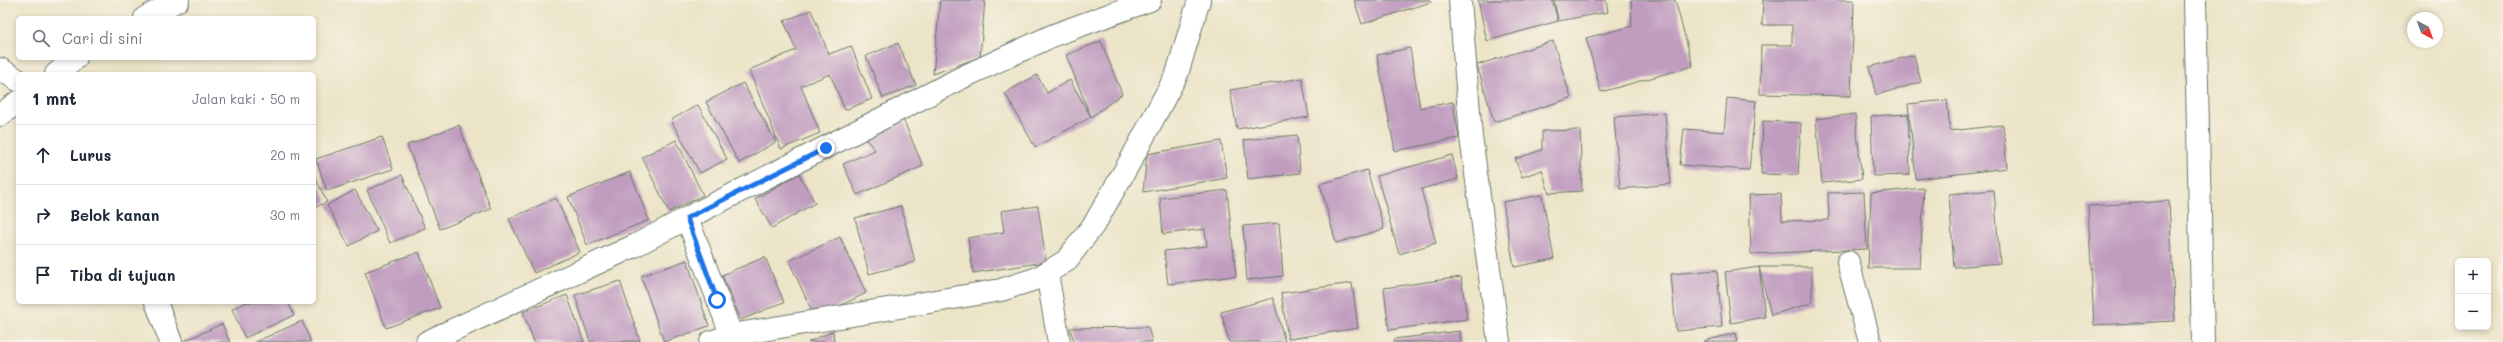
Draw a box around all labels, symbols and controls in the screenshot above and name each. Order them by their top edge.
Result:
north arrow [2407,12,2443,48]
search box [16,16,316,60]
icon: search [30,27,52,49]
text: Cari di sini [62,28,143,48]
text: 1 mnt [32,87,76,109]
text: Jalan kaki · 50 m [192,90,300,107]
route end [817,139,835,157]
icon: ahead [32,144,54,166]
text: Lurus [70,145,111,165]
text: 20 m [270,146,300,163]
icon: right [32,204,54,226]
text: Belok kanan [70,205,159,225]
text: 30 m [270,206,300,223]
map controls [2455,258,2491,330]
button: + [2455,258,2491,294]
icon: arrive [32,264,54,286]
text: Tiba di tujuan [70,265,175,285]
route start [708,291,726,309]
button: − [2455,294,2491,330]

